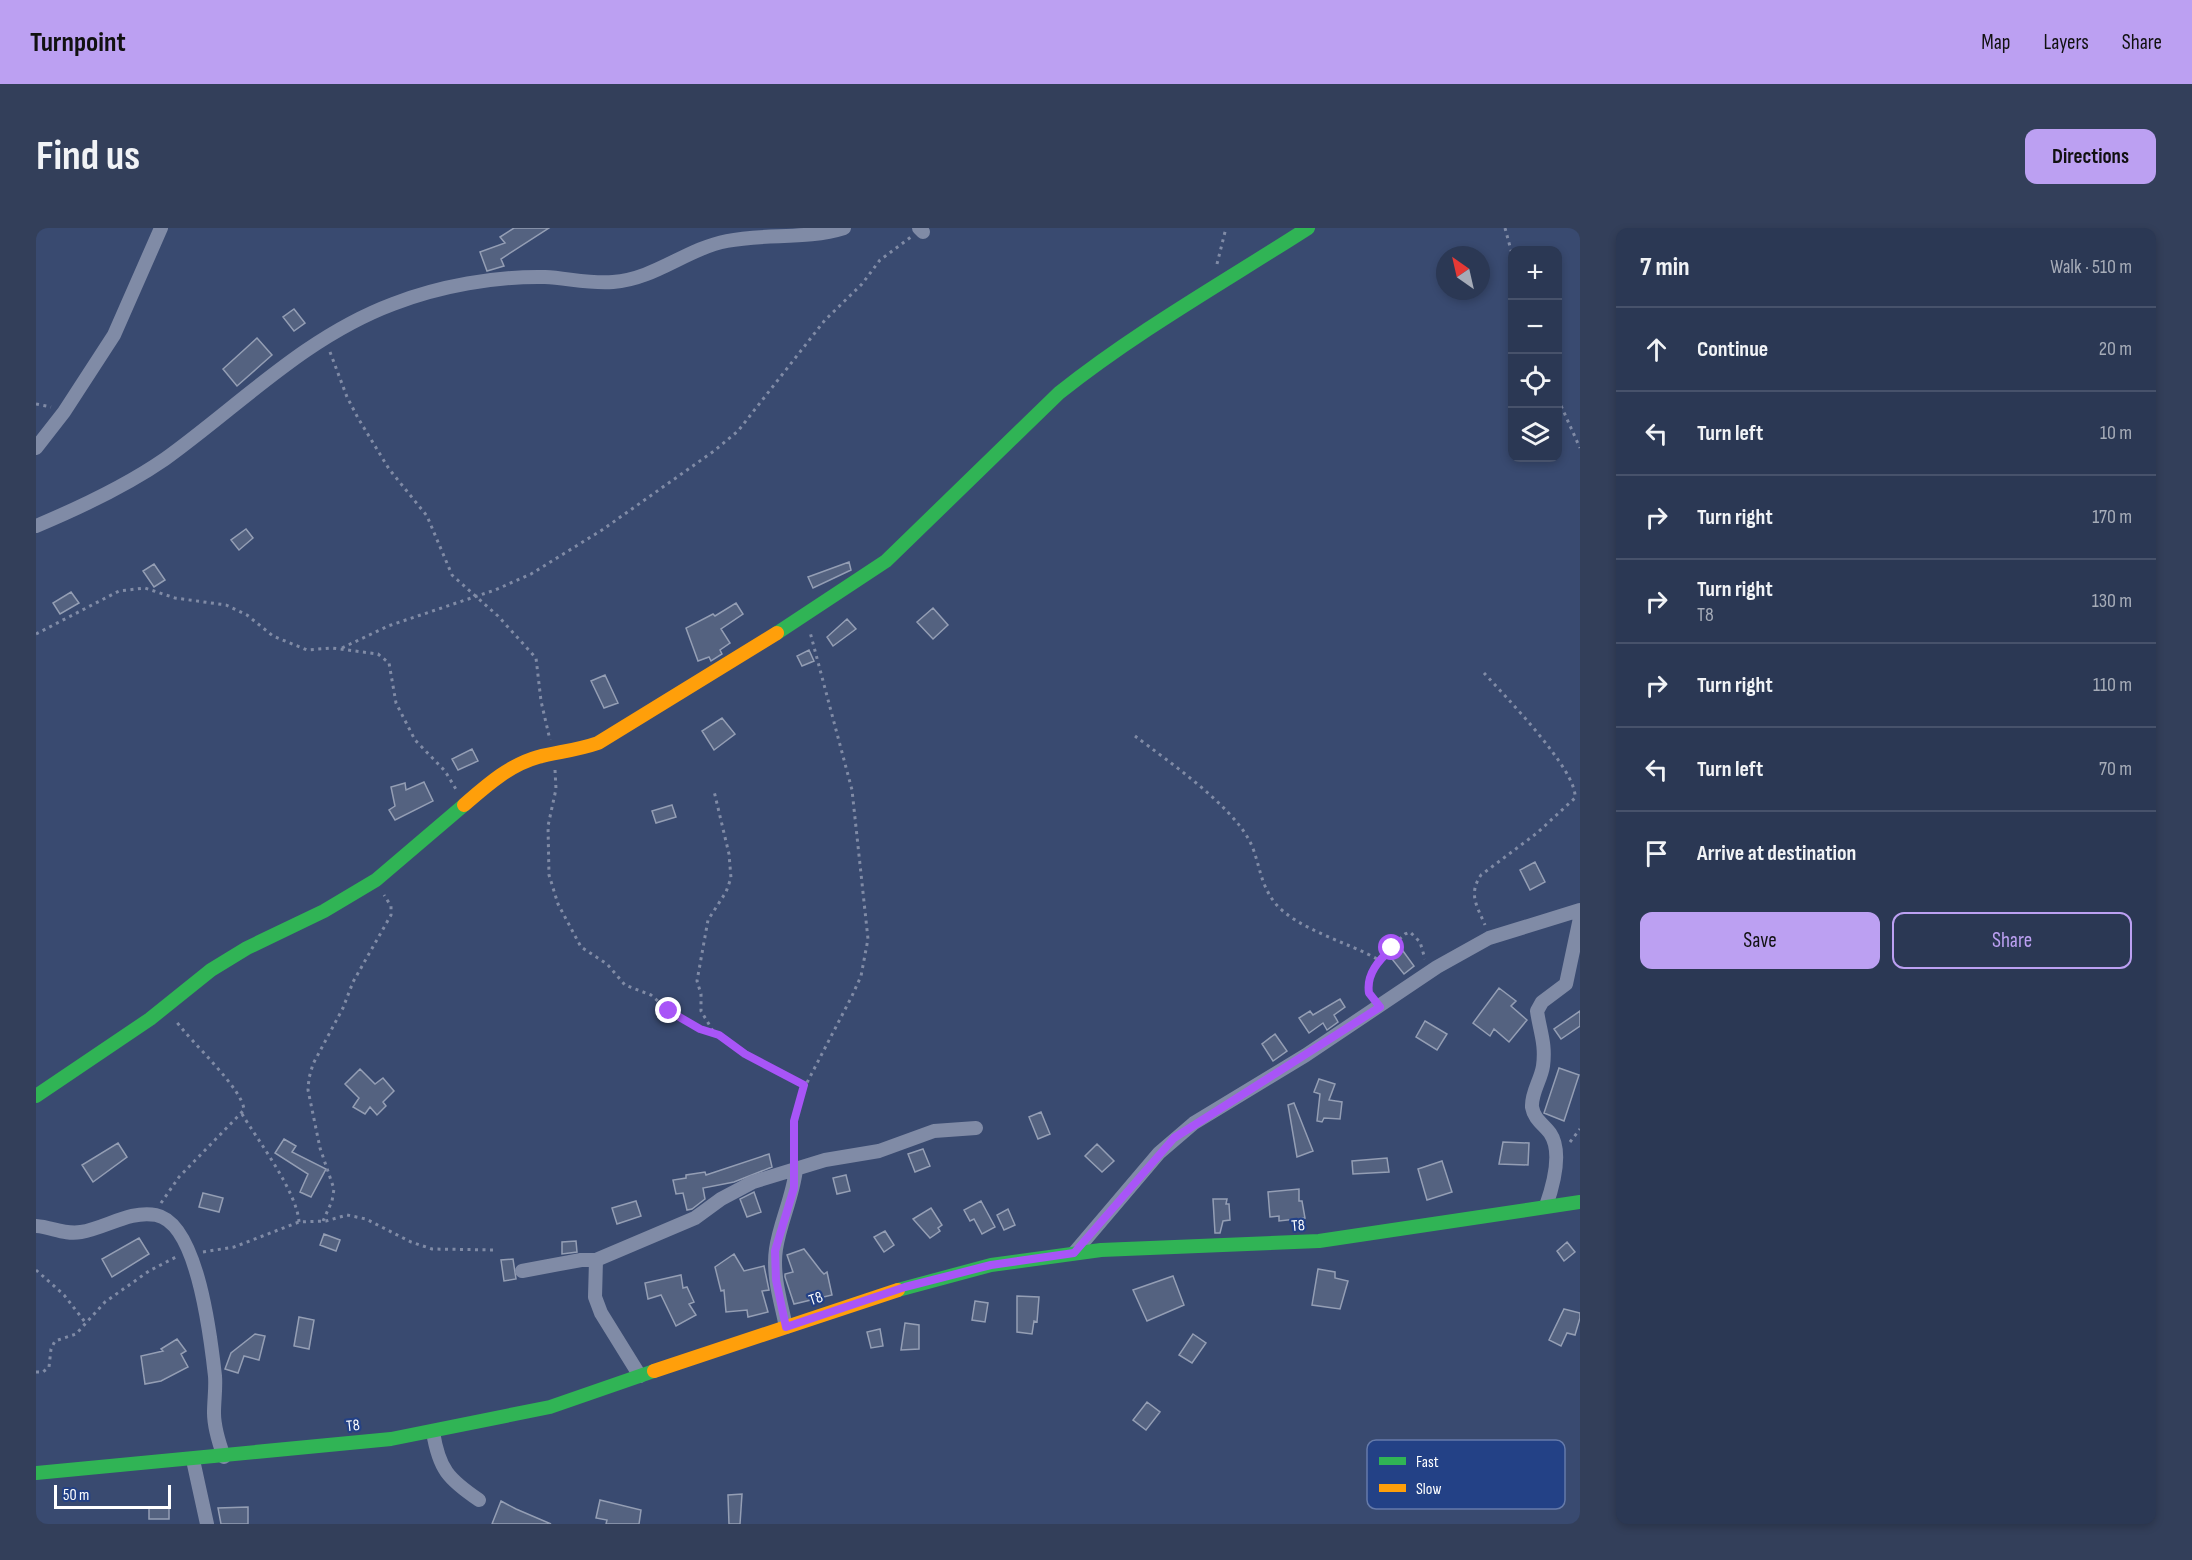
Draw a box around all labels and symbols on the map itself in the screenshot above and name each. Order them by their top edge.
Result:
north arrow [1436,246,1490,300]
route start [1378,934,1404,960]
route end [655,997,681,1023]
street label: T8 [1290,1216,1306,1236]
street label: T8 [807,1288,825,1310]
street label: T8 [345,1416,361,1436]
legend [1367,1440,1565,1509]
text: Fast [1416,1453,1439,1472]
text: Slow [1416,1480,1441,1499]
scale bar [54,1482,171,1510]

